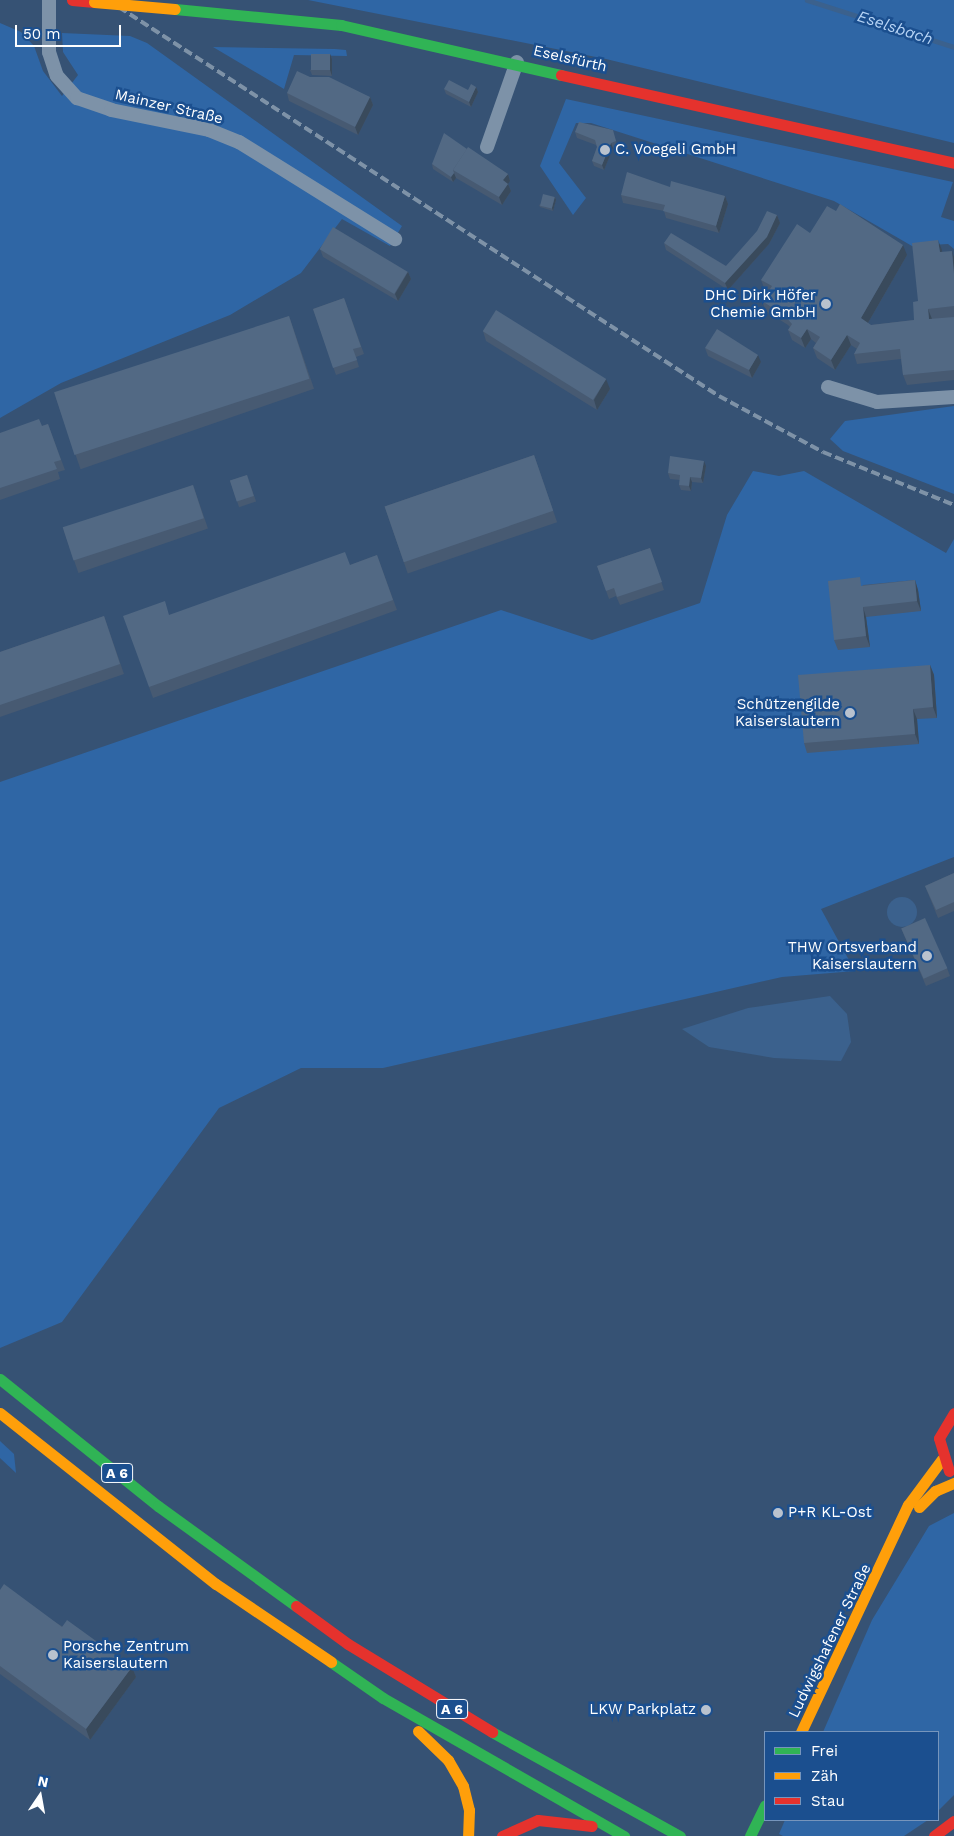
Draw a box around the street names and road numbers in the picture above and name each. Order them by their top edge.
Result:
street label: Eselsfürth [531,42,609,76]
street label: Mainzer Straße [113,86,225,128]
road number: A 6 [101,1462,133,1485]
street label: Ludwigshafener Straße [785,1561,875,1721]
road number: A 6 [436,1698,468,1720]

